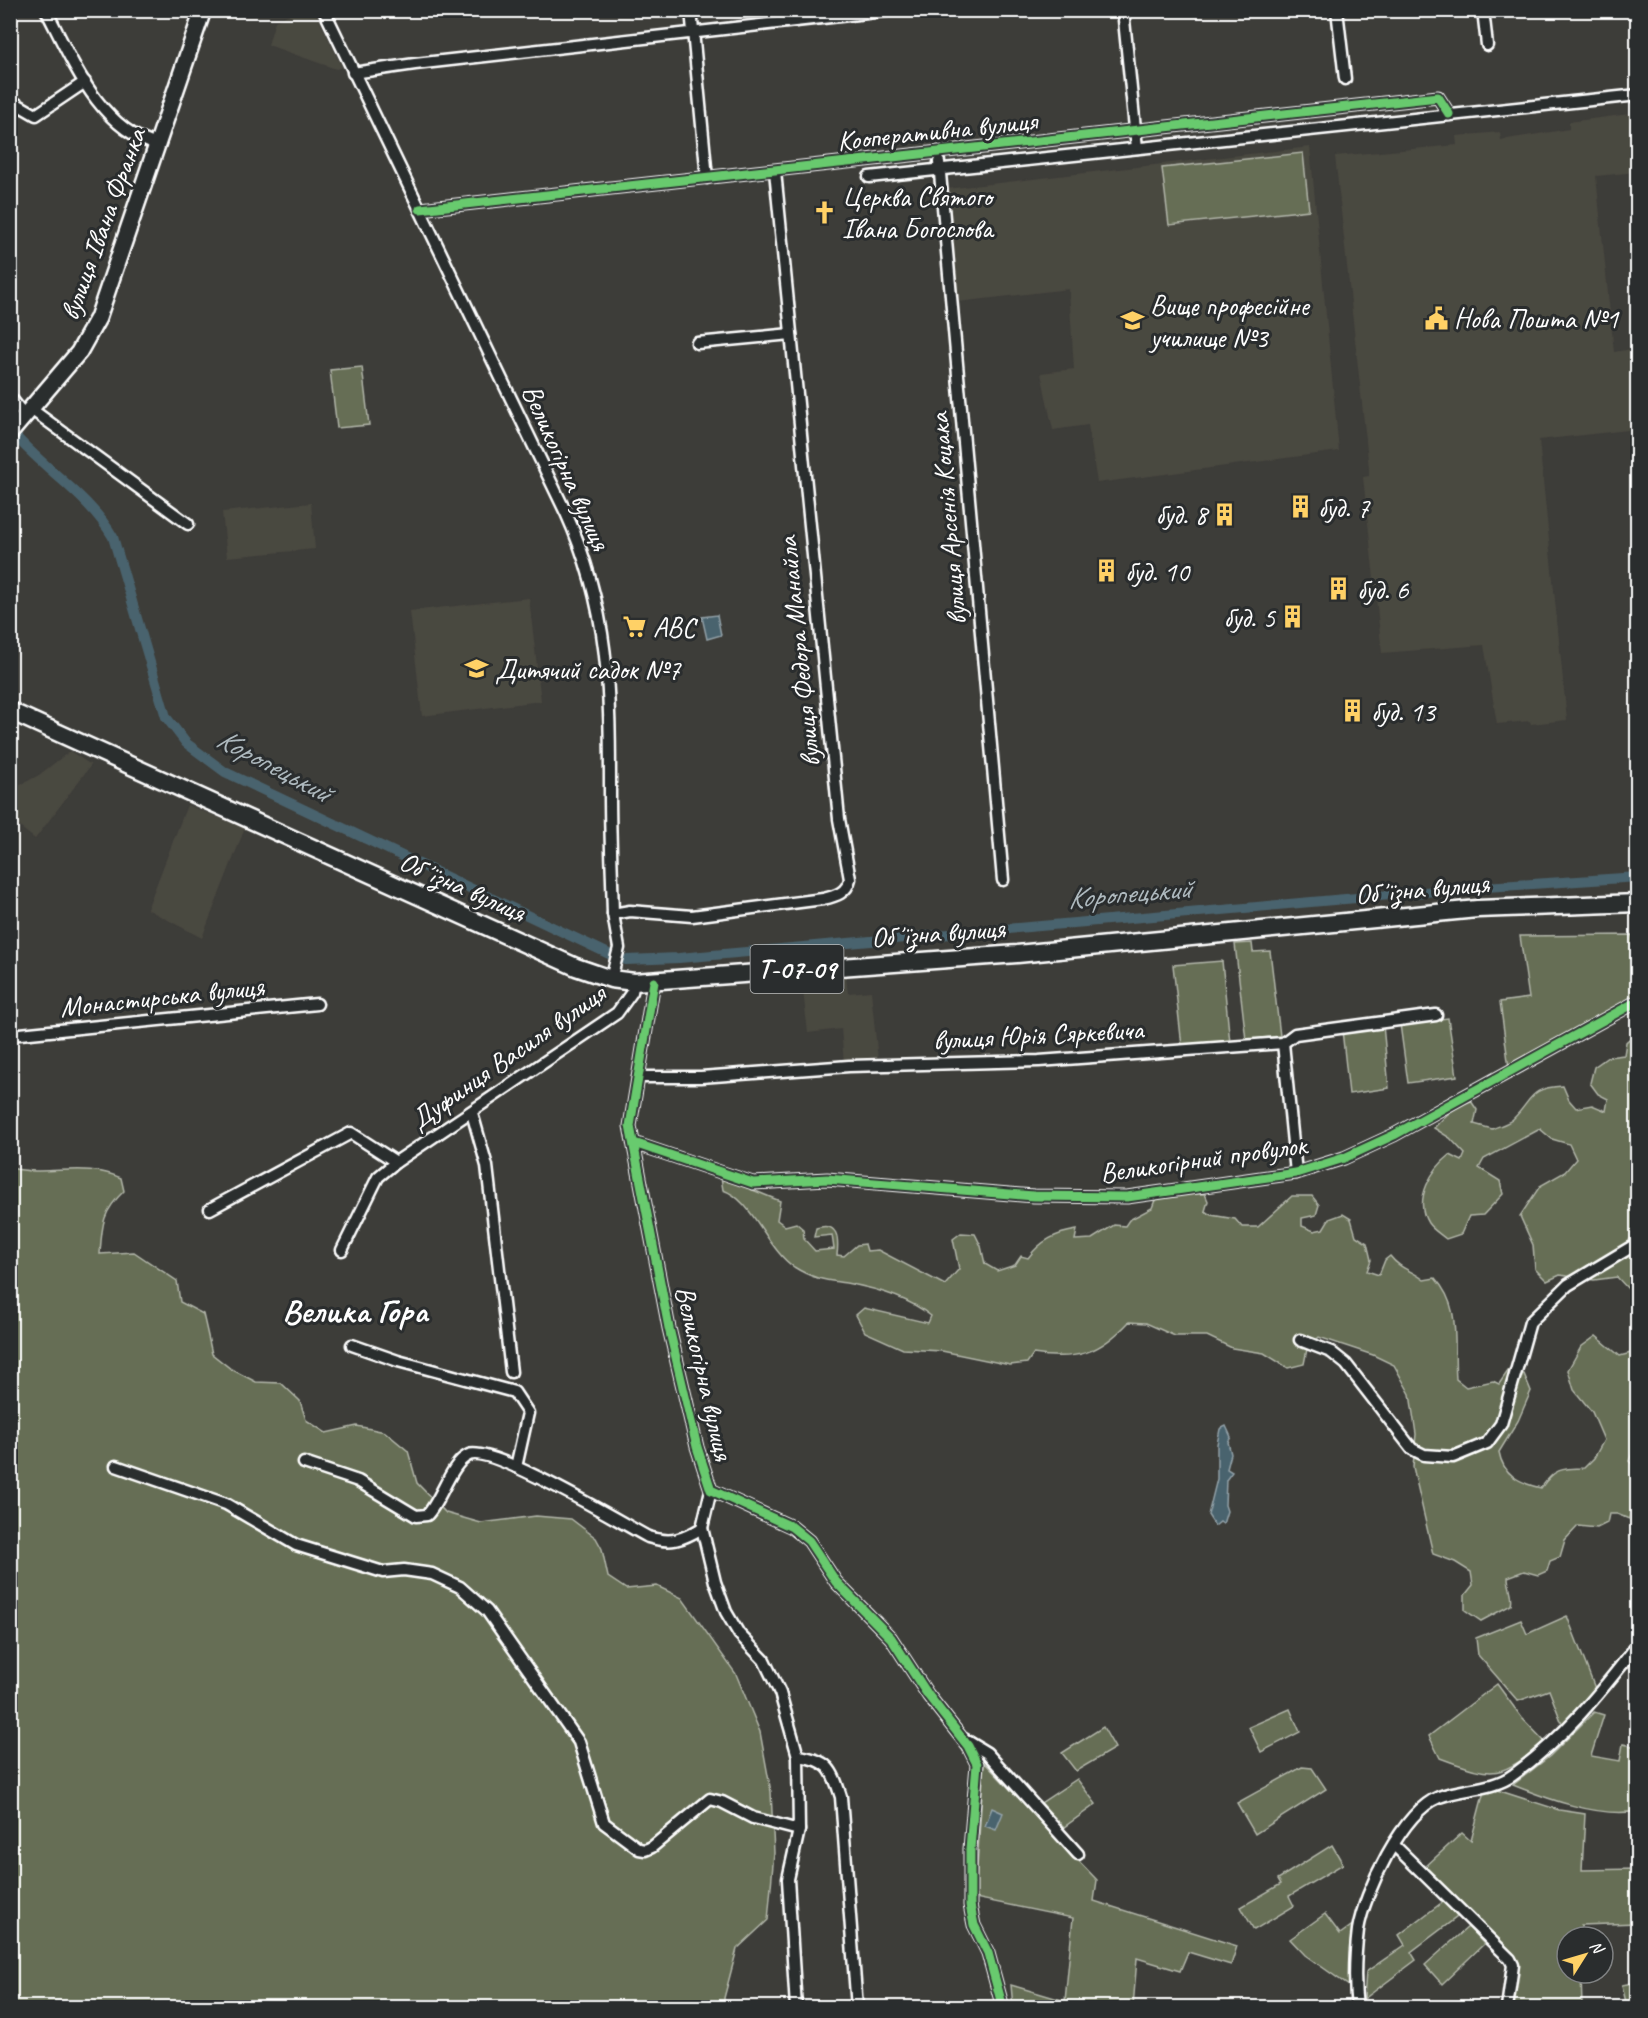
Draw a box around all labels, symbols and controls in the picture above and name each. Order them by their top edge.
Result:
street label: Кооперативна вулиця [835,102,1041,158]
street label: вулиця Івана Франка [52,122,154,325]
place label: Церква Святого Івана Богослова [842,179,995,246]
church icon: Церква Святого Івана Богослова [811,199,837,225]
place label: Вище професійне училище №3 [1148,288,1311,355]
place label: Нова Пошта №1 [1454,301,1620,336]
public building icon: Нова Пошта №1 [1423,305,1449,331]
school or university icon: Вище професійне училище №3 [1119,308,1145,334]
street label: Великогірна вулиця [514,379,619,556]
street label: вулиця Арсенія Коцака [921,410,974,626]
place label: буд. 7 [1318,490,1371,525]
building icon: буд. 7 [1287,494,1313,520]
place label: буд. 8 [1156,497,1209,532]
building icon: буд. 8 [1212,501,1238,527]
street label: вулиця Федора Манайла [769,533,828,769]
place label: буд. 10 [1125,554,1191,589]
building icon: буд. 10 [1094,558,1120,584]
place label: буд. 6 [1357,572,1410,607]
building icon: буд. 6 [1326,576,1352,602]
place label: буд. 5 [1224,600,1276,635]
building icon: буд. 5 [1280,604,1306,630]
place label: АВС [653,610,698,645]
supermarket icon: АВС [622,614,648,640]
place label: Дитячий садок №7 [495,652,682,687]
school or university icon: Дитячий садок №7 [464,656,490,682]
place label: буд. 13 [1371,694,1437,729]
building icon: буд. 13 [1340,698,1366,724]
water label: Коропецький [210,719,342,813]
street label: Обʼїзна вулиця [394,843,532,931]
street label: Обʼїзна вулиця [1354,865,1491,913]
water label: Коропецький [1066,868,1198,917]
street label: Обʼїзна вулиця [870,910,1007,956]
road number: Т-07-09 [750,945,844,993]
street label: Монастирська вулиця [58,968,267,1025]
street label: Дуфинця Василя вулиця [403,974,614,1137]
street label: вулиця Юрія Сяркевича [932,1011,1146,1057]
street label: Великогірний провулок [1098,1126,1311,1190]
street label: Великогірна вулиця [667,1283,742,1464]
district label: Велика Гора [282,1289,430,1332]
north arrow [1555,1925,1615,1985]
text: N [1585,1937,1609,1959]

